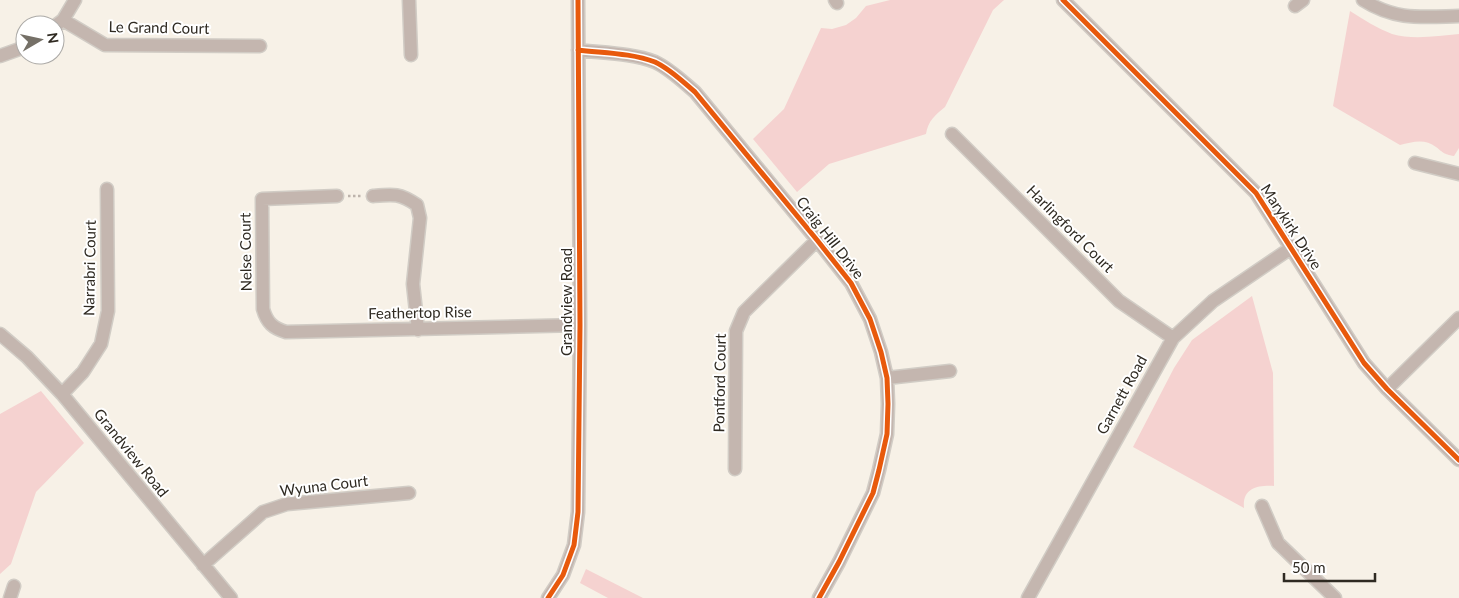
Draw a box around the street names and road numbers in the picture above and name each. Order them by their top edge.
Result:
street label: Le Grand Court [109,17,210,37]
street label: Marykirk Drive [1258,180,1326,273]
street label: Harlingford Court [1023,181,1119,276]
street label: Craig Hill Drive [793,193,869,282]
street label: Nelse Court [235,212,255,291]
street label: Narrabri Court [79,219,99,316]
street label: Grandview Road [557,248,575,356]
street label: Feathertop Rise [368,302,472,322]
street label: Pontford Court [709,333,729,433]
street label: Garnett Road [1092,352,1150,437]
street label: Grandview Road [91,405,173,500]
street label: Wyuna Court [279,471,370,499]

